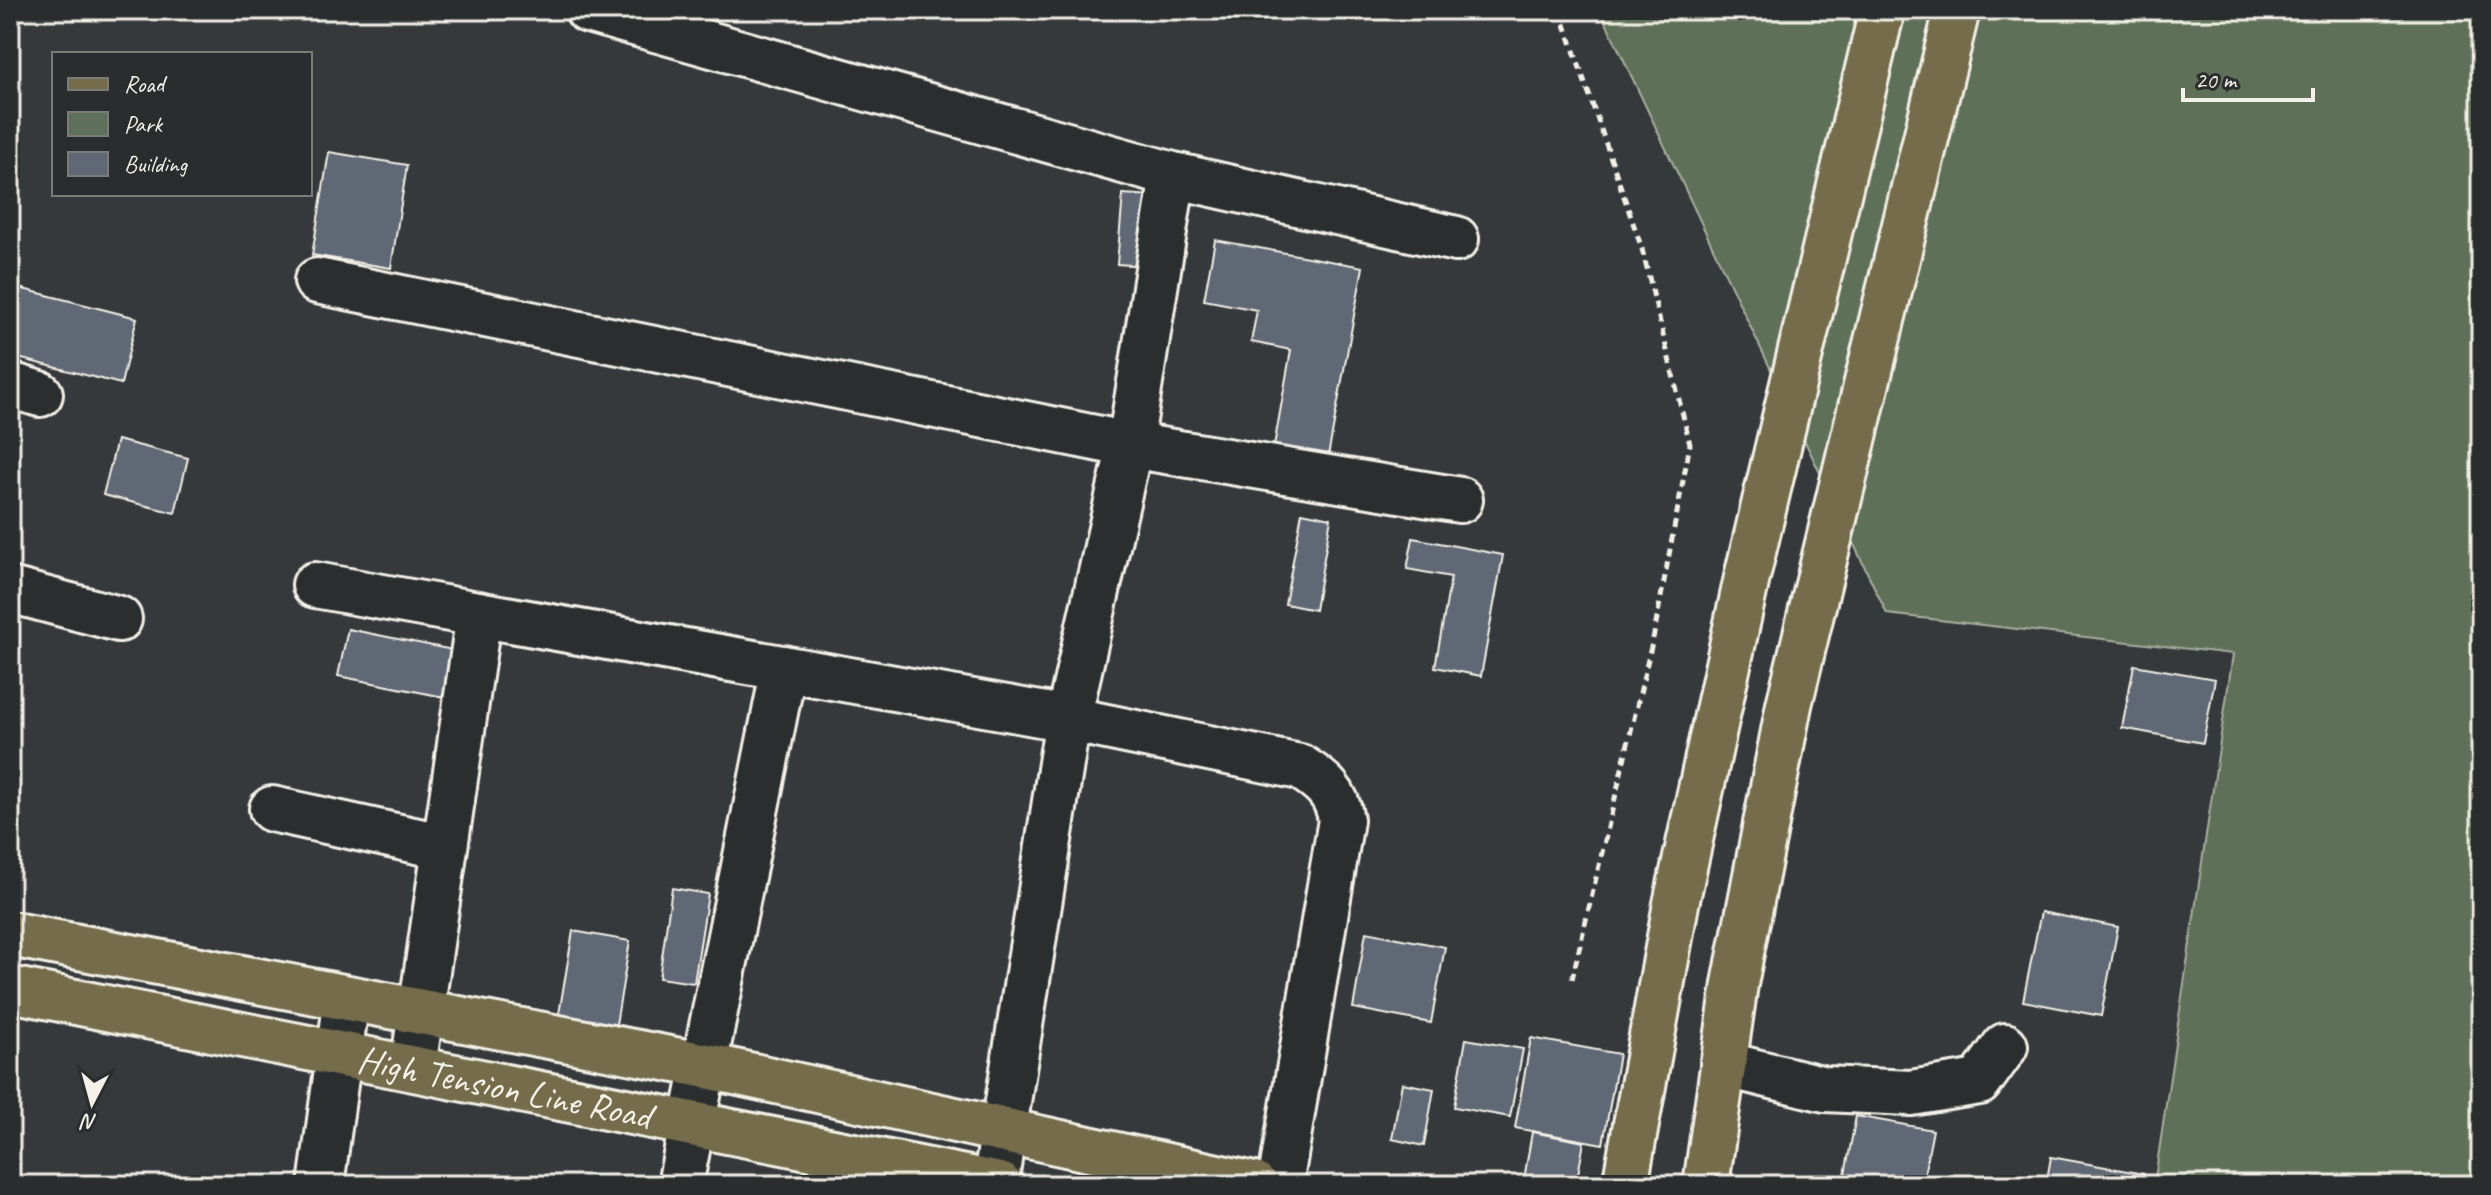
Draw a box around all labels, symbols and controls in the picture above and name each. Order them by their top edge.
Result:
legend [52,52,312,196]
scale bar [2183,52,2313,102]
text: 20 m [2195,65,2238,95]
text: Road [124,69,168,99]
text: Park [124,109,164,139]
text: Building [124,149,189,179]
street label: High Tension Line Road [354,1035,661,1140]
north arrow [52,1063,132,1143]
text: N [78,1107,98,1137]

